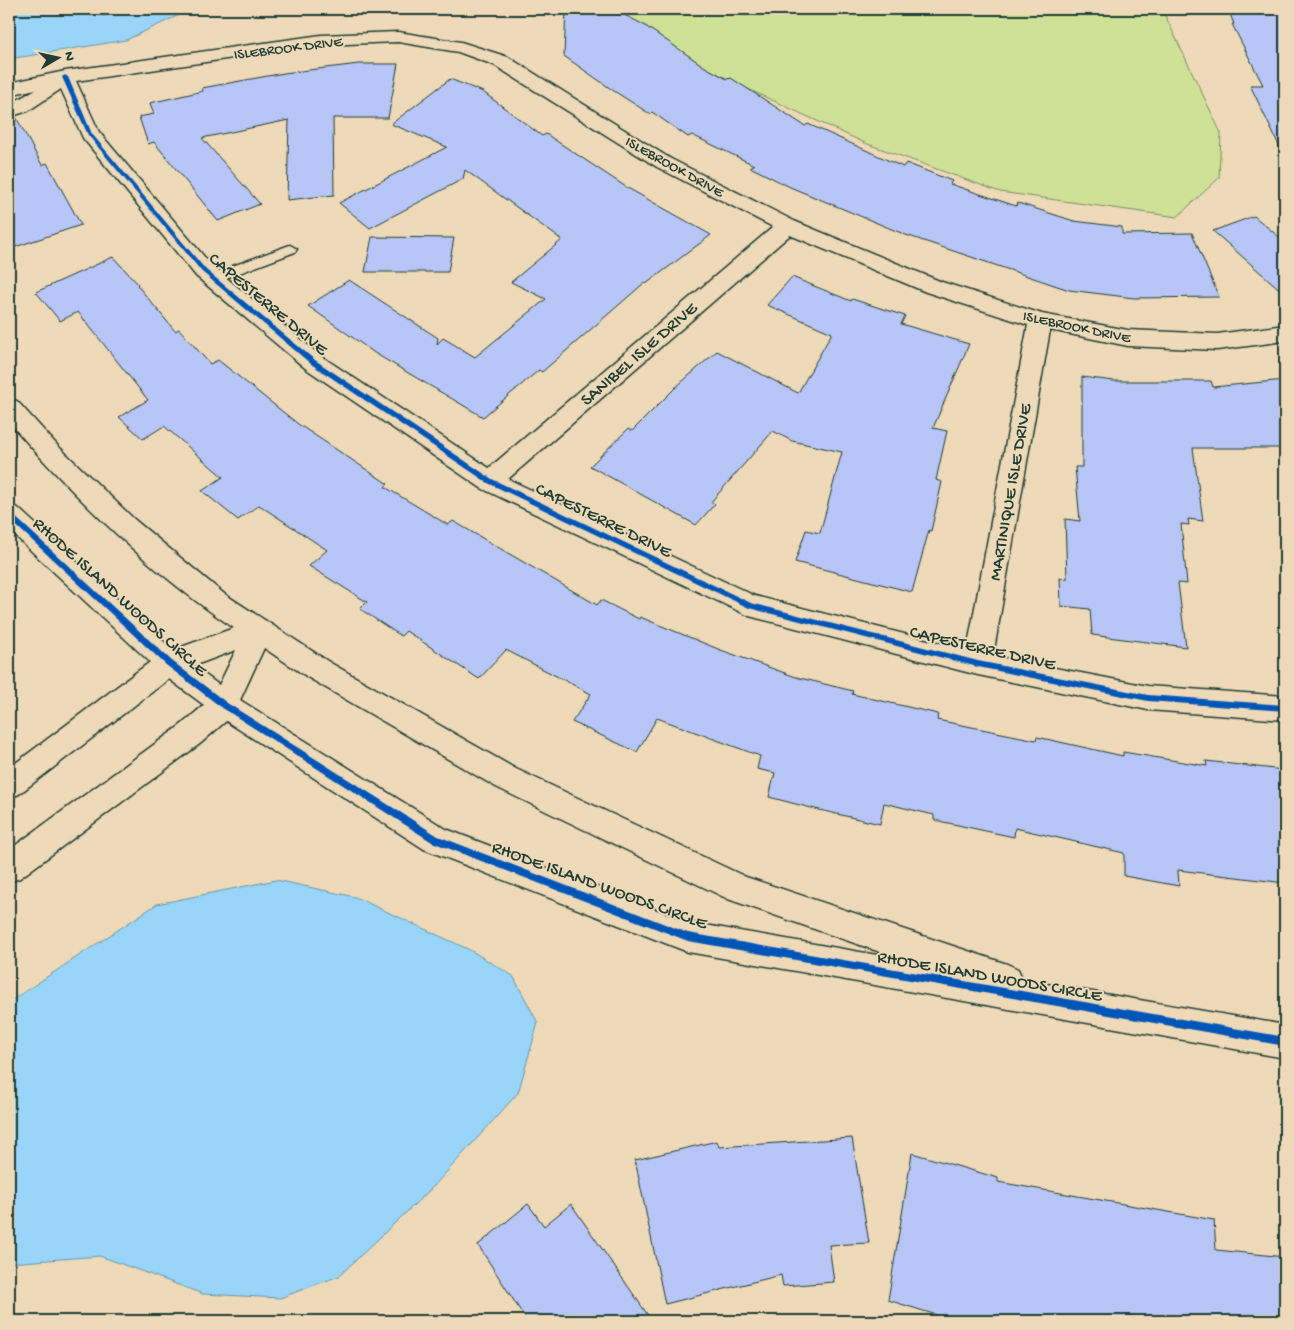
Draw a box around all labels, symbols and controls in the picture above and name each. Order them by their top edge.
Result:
north arrow [32,32,82,82]
street label: ISLEBROOK DRIVE [233,33,344,65]
text: N [59,51,77,62]
street label: ISLEBROOK DRIVE [622,133,727,203]
street label: CAPESTERRE DRIVE [204,249,332,361]
street label: SANIBEL ISLE DRIVE [577,298,703,411]
street label: ISLEBROOK DRIVE [1021,308,1133,348]
street label: MARTINIQUE ISLE DRIVE [986,402,1038,583]
street label: CAPESTERRE DRIVE [531,479,675,564]
street label: RHODE ISLAND WOODS CIRCLE [28,514,212,682]
street label: CAPESTERRE DRIVE [907,622,1058,677]
street label: RHODE ISLAND WOODS CIRCLE [489,838,710,935]
street label: RHODE ISLAND WOODS CIRCLE [876,947,1104,1008]

